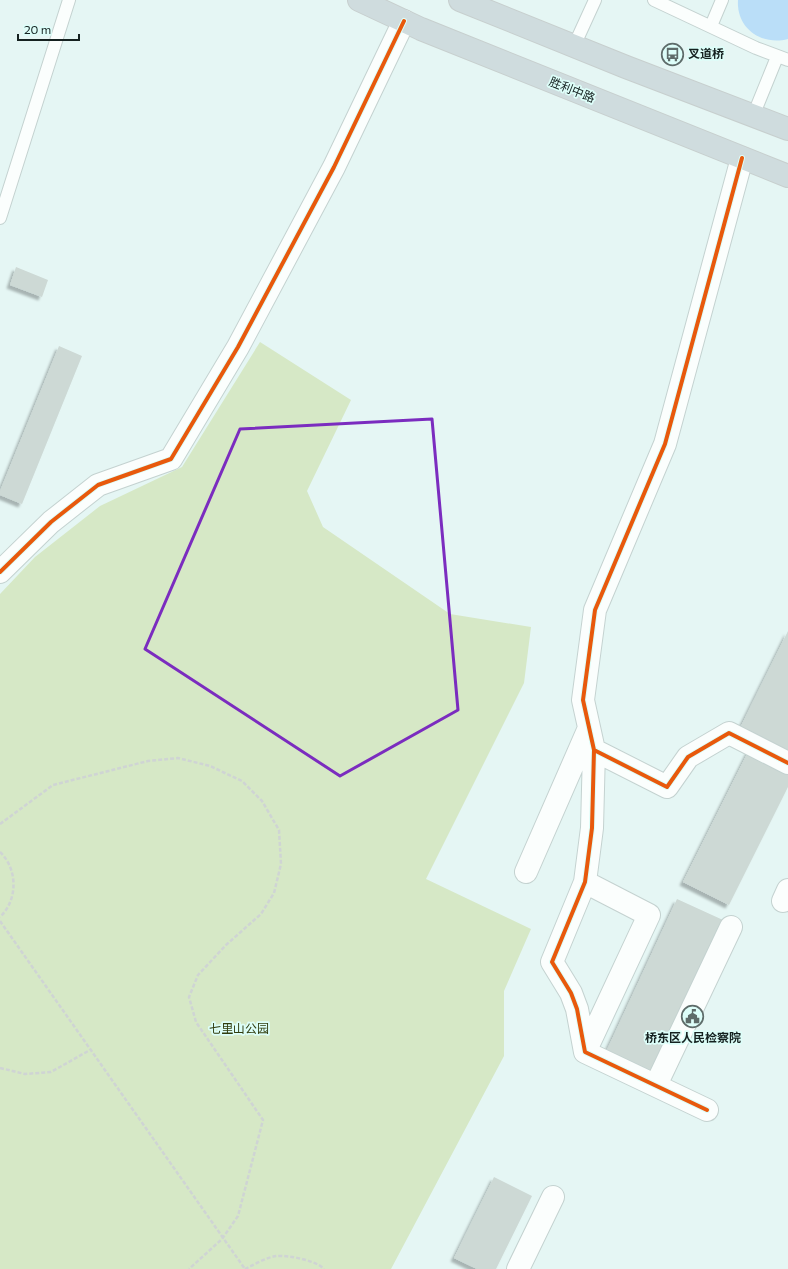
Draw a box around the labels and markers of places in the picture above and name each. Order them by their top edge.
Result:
bus stop icon: 叉道桥 [660,41,686,67]
place label: 叉道桥 [688,46,724,60]
public building icon: 桥东区人民检察院 [680,1004,706,1030]
place label: 桥东区人民检察院 [645,1030,741,1044]

